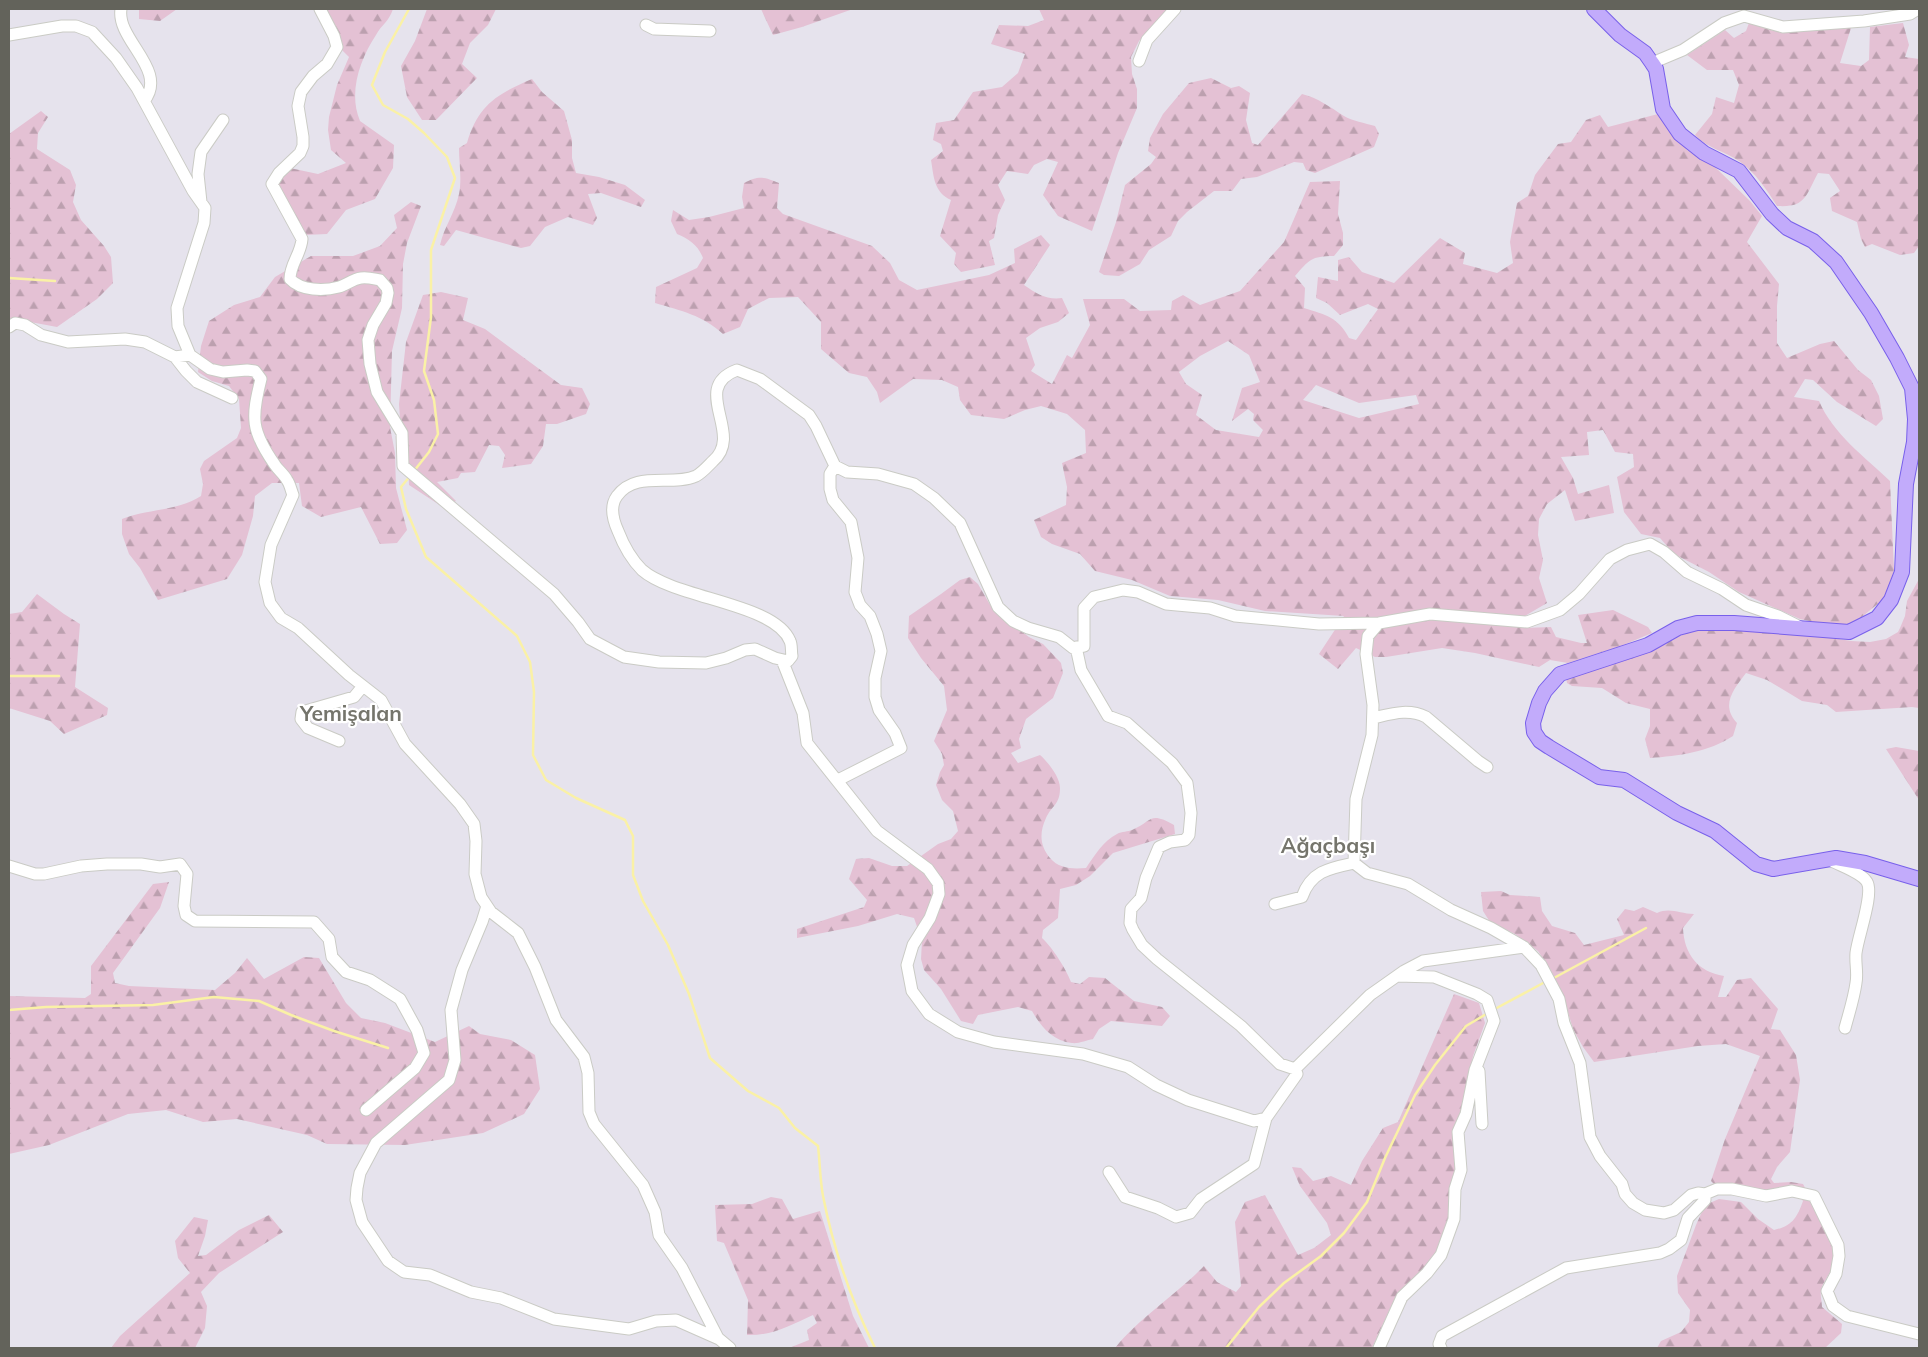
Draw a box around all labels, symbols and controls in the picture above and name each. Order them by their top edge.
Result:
district label: Yemişalan [299,700,402,726]
district label: Ağaçbaşı [1281,832,1375,858]

